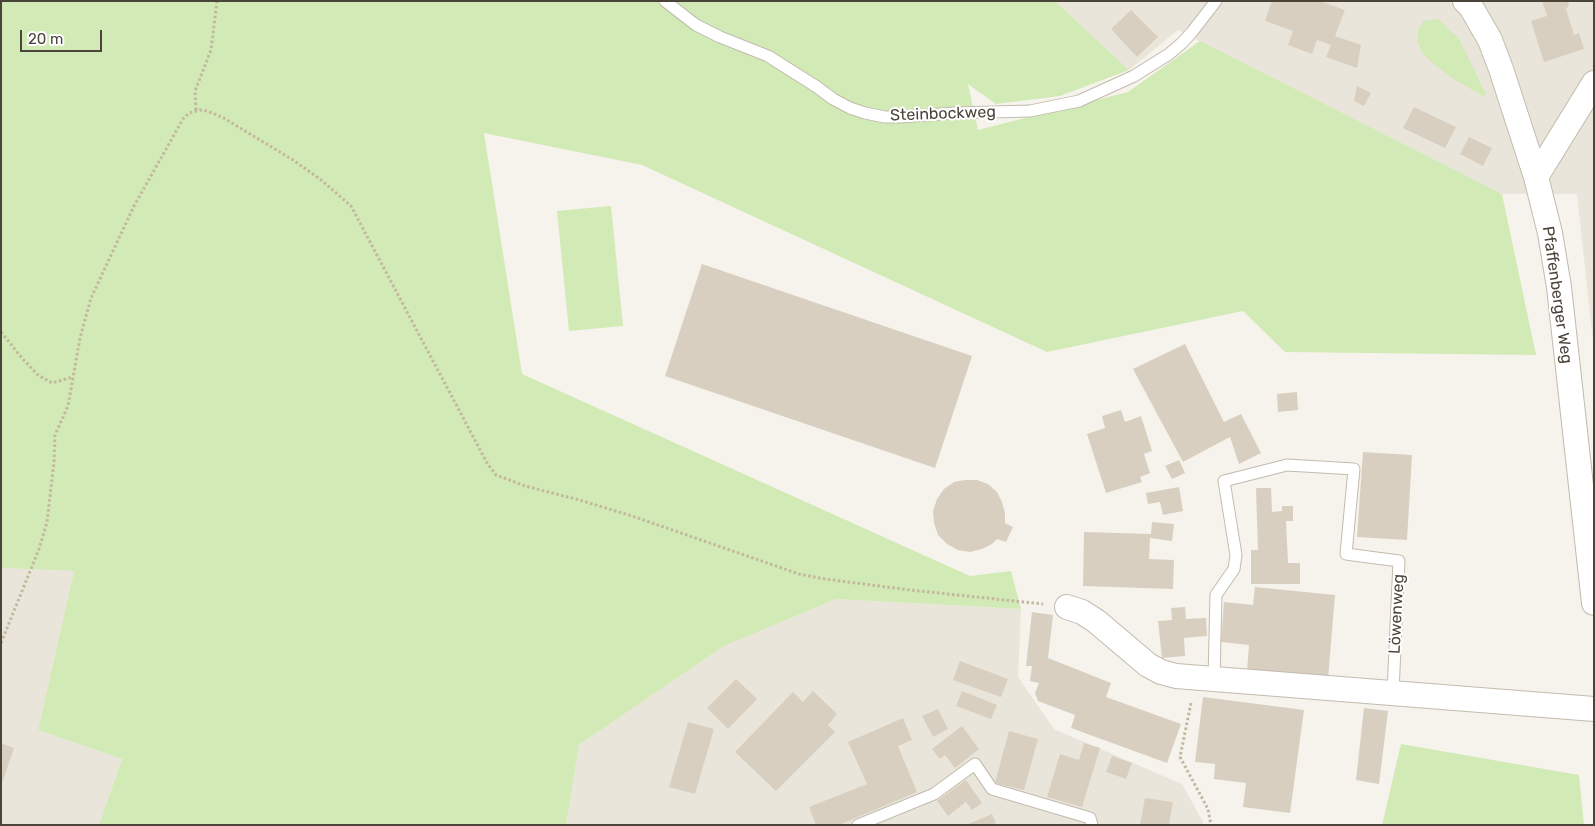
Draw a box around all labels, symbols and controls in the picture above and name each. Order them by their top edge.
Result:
scale bar [22,20,105,52]
text: 20 m [28,30,63,48]
street label: Steinbockweg [890,103,996,125]
street label: Pfaffenberger Weg [1538,225,1576,365]
street label: Löwenweg [1385,574,1409,654]

